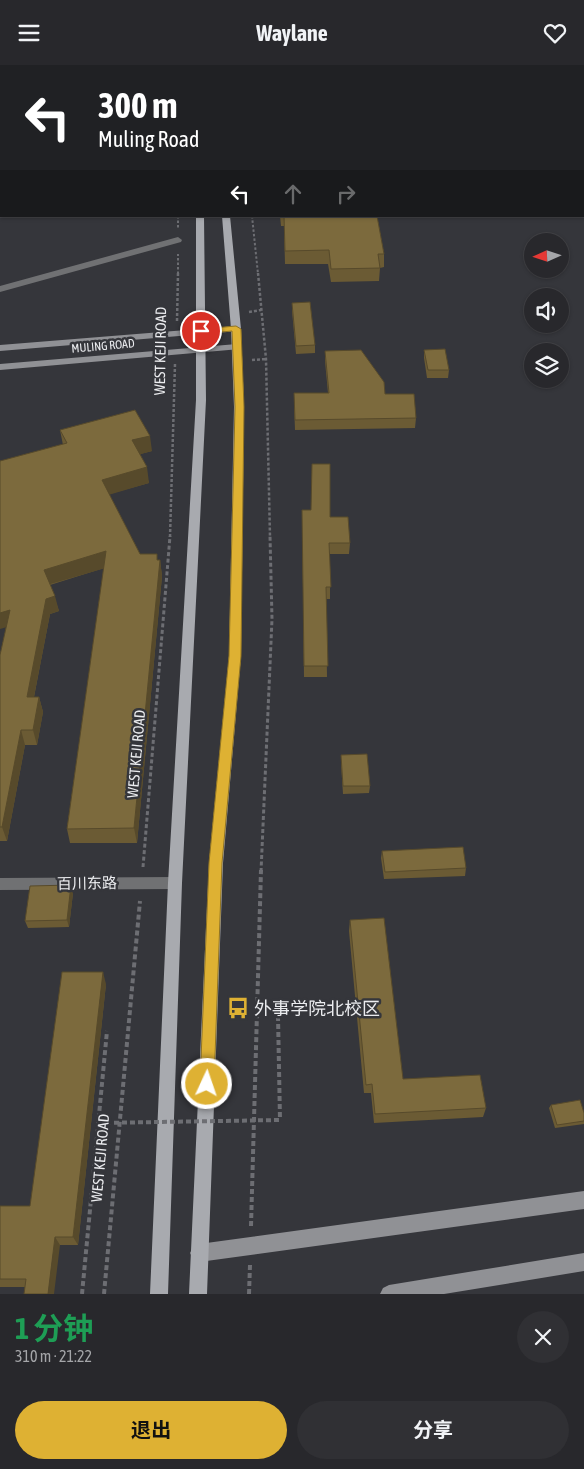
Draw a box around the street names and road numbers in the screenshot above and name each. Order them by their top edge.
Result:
street label: WEST KEJI ROAD [151,307,169,395]
street label: MULING ROAD [71,336,135,356]
street label: WEST KEJI ROAD [124,709,148,799]
street label: 百川东路 [57,874,117,892]
street label: WEST KEJI ROAD [88,1113,112,1203]

